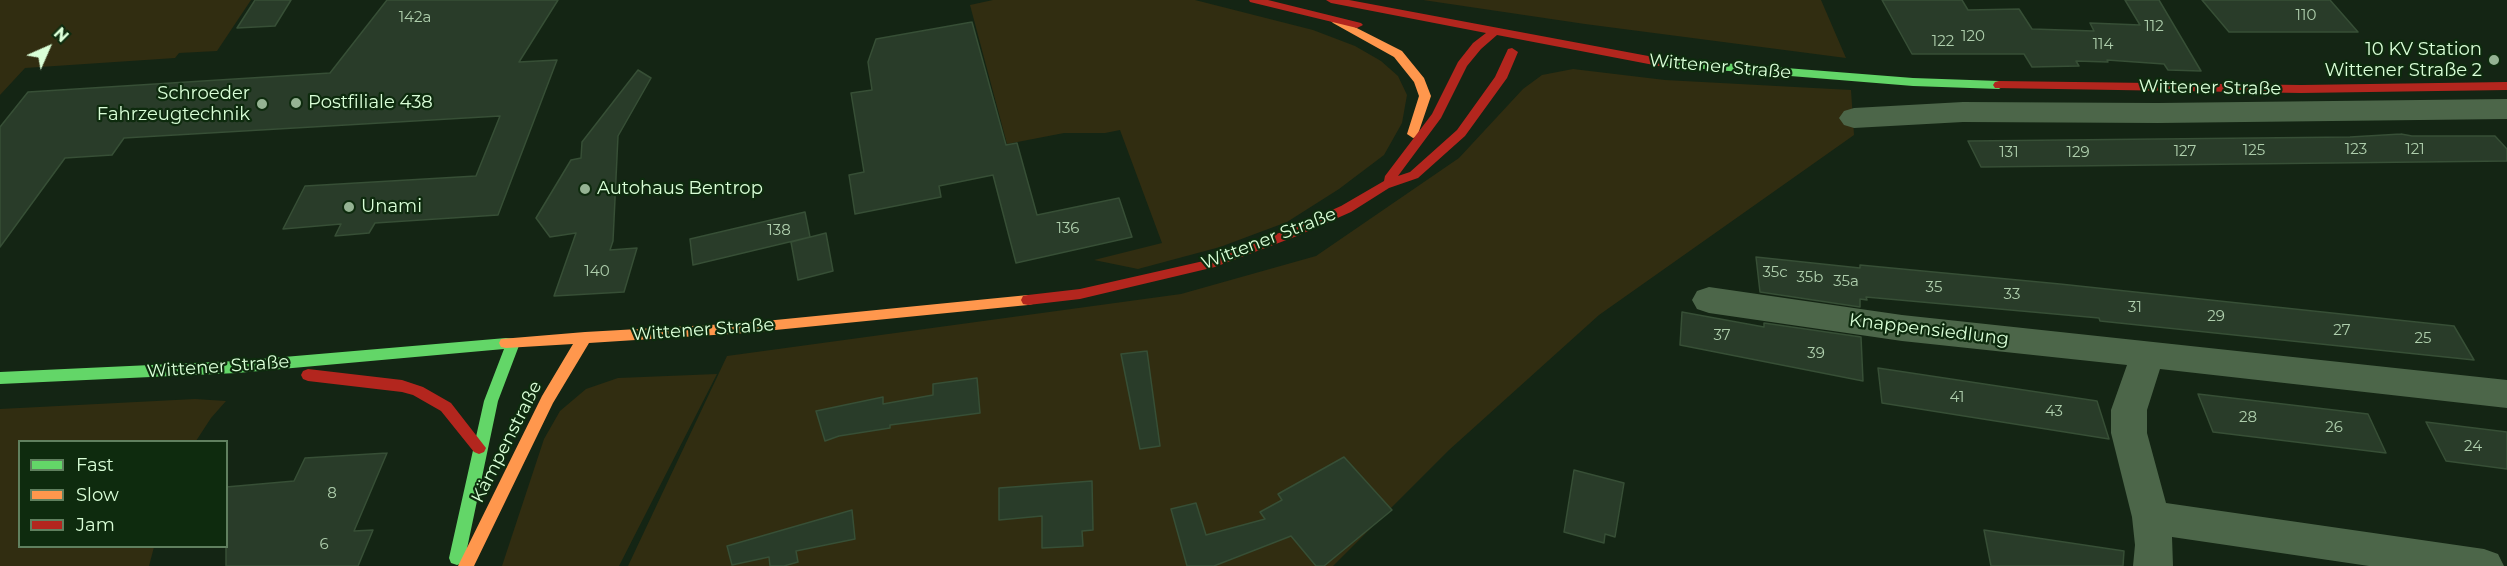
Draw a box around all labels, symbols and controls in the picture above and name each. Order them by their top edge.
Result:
house number: 110 [2296,7,2316,25]
house number: 142a [399,9,431,27]
north arrow [18,18,78,78]
house number: 112 [2144,18,2164,36]
text: N [50,24,72,46]
house number: 120 [1961,28,1985,46]
house number: 122 [1932,33,1954,51]
house number: 114 [2093,36,2113,54]
place label: 10 KV Station Wittener Straße 2 [2324,39,2482,82]
street label: Wittener Straße [1648,50,1792,84]
marker: 10 KV Station Wittener Straße 2 [2487,53,2501,67]
street label: Wittener Straße [2139,76,2281,100]
place label: Schroeder Fahrzeugtechnik [97,83,250,125]
place label: Postfiliale 438 [308,92,433,114]
marker: Postfiliale 438 [289,96,303,110]
marker: Schroeder Fahrzeugtechnik [255,97,269,111]
house number: 123 [2345,141,2367,159]
house number: 121 [2405,141,2425,159]
house number: 125 [2243,142,2265,160]
house number: 127 [2174,143,2196,161]
house number: 131 [1999,144,2019,162]
house number: 129 [2066,144,2090,162]
place label: Autohaus Bentrop [597,178,763,200]
marker: Autohaus Bentrop [578,182,592,196]
place label: Unami [361,196,422,218]
marker: Unami [342,200,356,214]
street label: Wittener Straße [1199,203,1339,275]
house number: 136 [1056,220,1080,238]
house number: 138 [767,222,791,240]
house number: 140 [584,263,610,281]
house number: 35c [1762,264,1788,282]
house number: 35b [1797,269,1823,287]
house number: 35a [1833,273,1859,291]
house number: 35 [1926,279,1942,297]
house number: 33 [2004,286,2020,304]
house number: 31 [2128,299,2142,317]
house number: 29 [2207,308,2225,326]
street label: Knappensiedlung [1848,309,2010,351]
street label: Wittener Straße [631,314,775,346]
house number: 27 [2333,322,2351,340]
house number: 37 [1713,327,1731,345]
house number: 25 [2414,330,2432,348]
house number: 39 [1807,345,1825,363]
street label: Wittener Straße [146,351,290,383]
street label: Kämpenstraße [467,378,547,506]
house number: 41 [1950,389,1964,407]
house number: 43 [2045,403,2063,421]
house number: 28 [2239,409,2257,427]
house number: 26 [2325,419,2343,437]
house number: 24 [2464,438,2482,456]
legend [18,440,228,548]
text: Fast [76,454,114,476]
text: Slow [76,484,119,506]
house number: 8 [327,485,337,503]
text: Jam [76,514,115,536]
house number: 6 [319,536,329,554]

